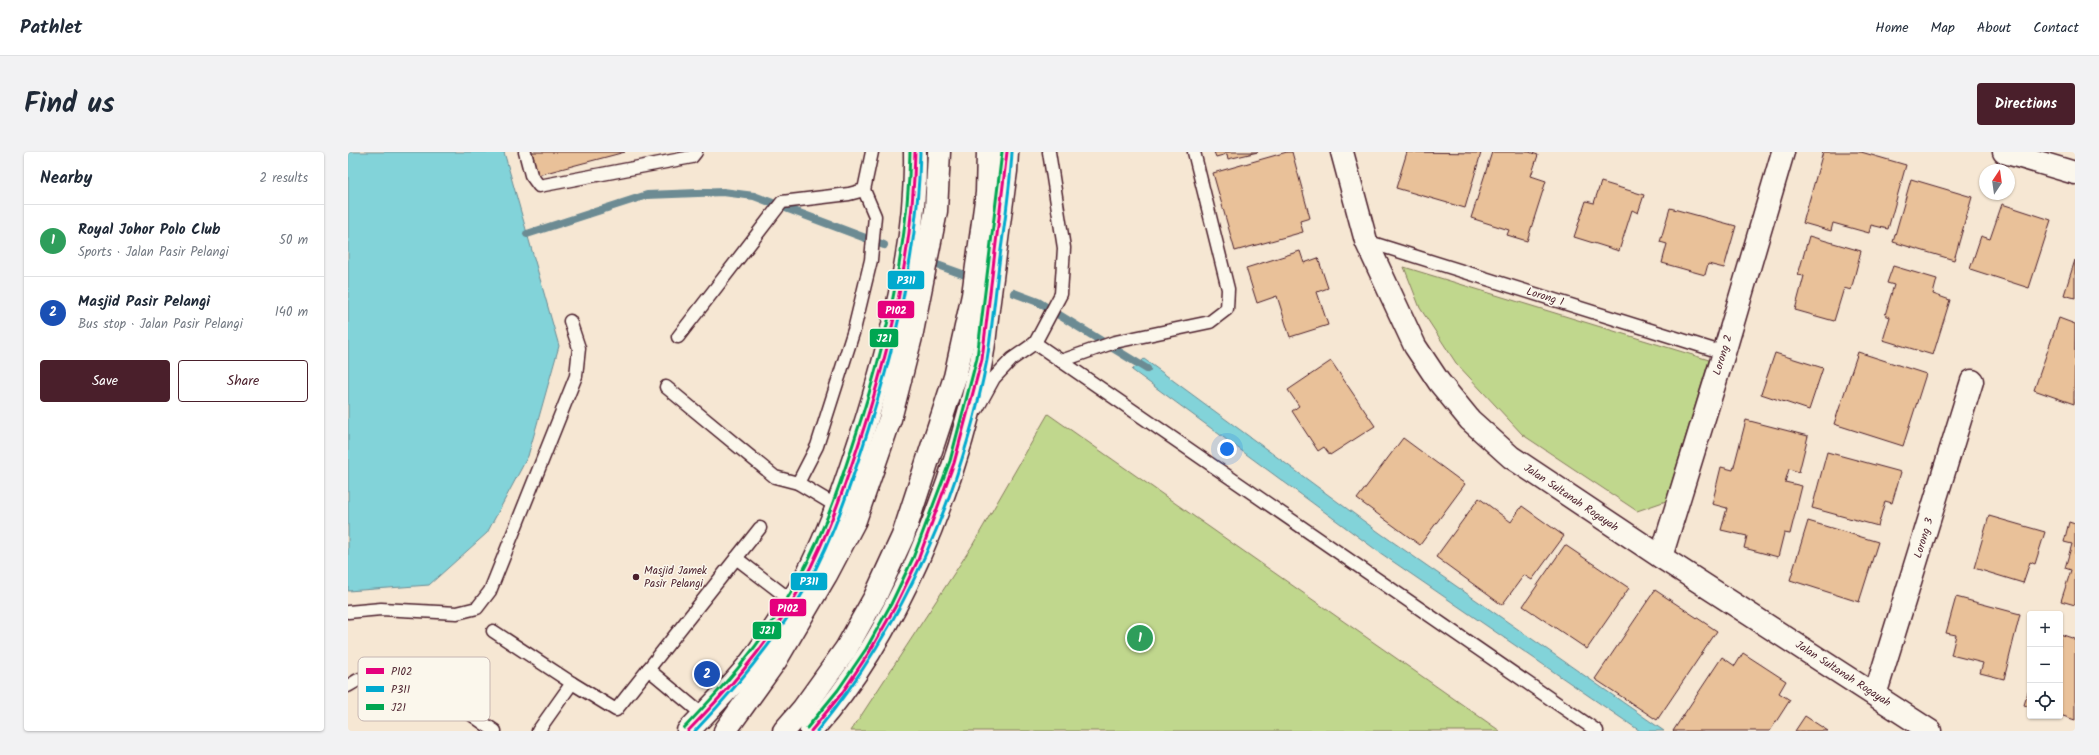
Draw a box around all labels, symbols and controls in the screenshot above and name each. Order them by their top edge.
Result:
text: Pathlet [20,13,82,43]
text: Home [1875,17,1909,39]
text: Map [1931,17,1955,39]
text: About [1977,17,2011,39]
text: Contact [2033,17,2079,39]
text: Find us [24,82,115,127]
button: Directions [1977,83,2075,125]
north arrow [1979,164,2015,200]
text: Nearby [40,165,92,192]
text: 2 results [260,168,308,189]
text: Royal Johor Polo Club [78,218,220,242]
text: 1 [51,230,55,251]
text: 50 m [279,230,308,251]
text: Sports · Jalan Pasir Pelangi [78,242,229,263]
line badge: P311 [887,270,925,290]
text: P311 [897,272,916,290]
street label: Lorong 1 [1524,283,1566,311]
text: Masjid Pasir Pelangi [78,290,210,314]
line badge: P102 [877,300,915,319]
text: 2 [49,302,57,323]
text: 140 m [275,302,308,323]
text: P102 [885,302,907,320]
text: Bus stop · Jalan Pasir Pelangi [78,314,243,335]
line badge: J21 [869,328,899,348]
text: J21 [876,330,892,348]
street label: Lorong 2 [1708,333,1738,377]
button: Save [40,360,170,402]
button: Share [178,360,308,402]
your location [1217,439,1237,459]
street label: Jalan Sultanah Rogayah [1520,459,1622,537]
street label: Lorong 3 [1909,516,1939,560]
place label: Masjid Jamek Pasir Pelangi [644,562,708,593]
marker: Masjid Jamek Pasir Pelangi [631,572,641,582]
line badge: P311 [790,572,828,591]
text: P311 [800,573,819,591]
line badge: P102 [769,598,807,617]
text: P102 [777,600,799,618]
map controls [2027,611,2063,719]
button: + [2027,611,2063,647]
line badge: J21 [752,621,782,640]
text: J21 [759,622,775,640]
pin: 1 [1127,623,1153,653]
street label: Jalan Sultanah Rogayah [1792,636,1895,712]
button: − [2027,647,2063,683]
legend [358,657,490,721]
pin: 2 [694,659,720,689]
text: P102 [391,663,412,681]
text: P311 [391,681,410,699]
button: locate [2027,683,2063,719]
text: J21 [391,699,406,717]

